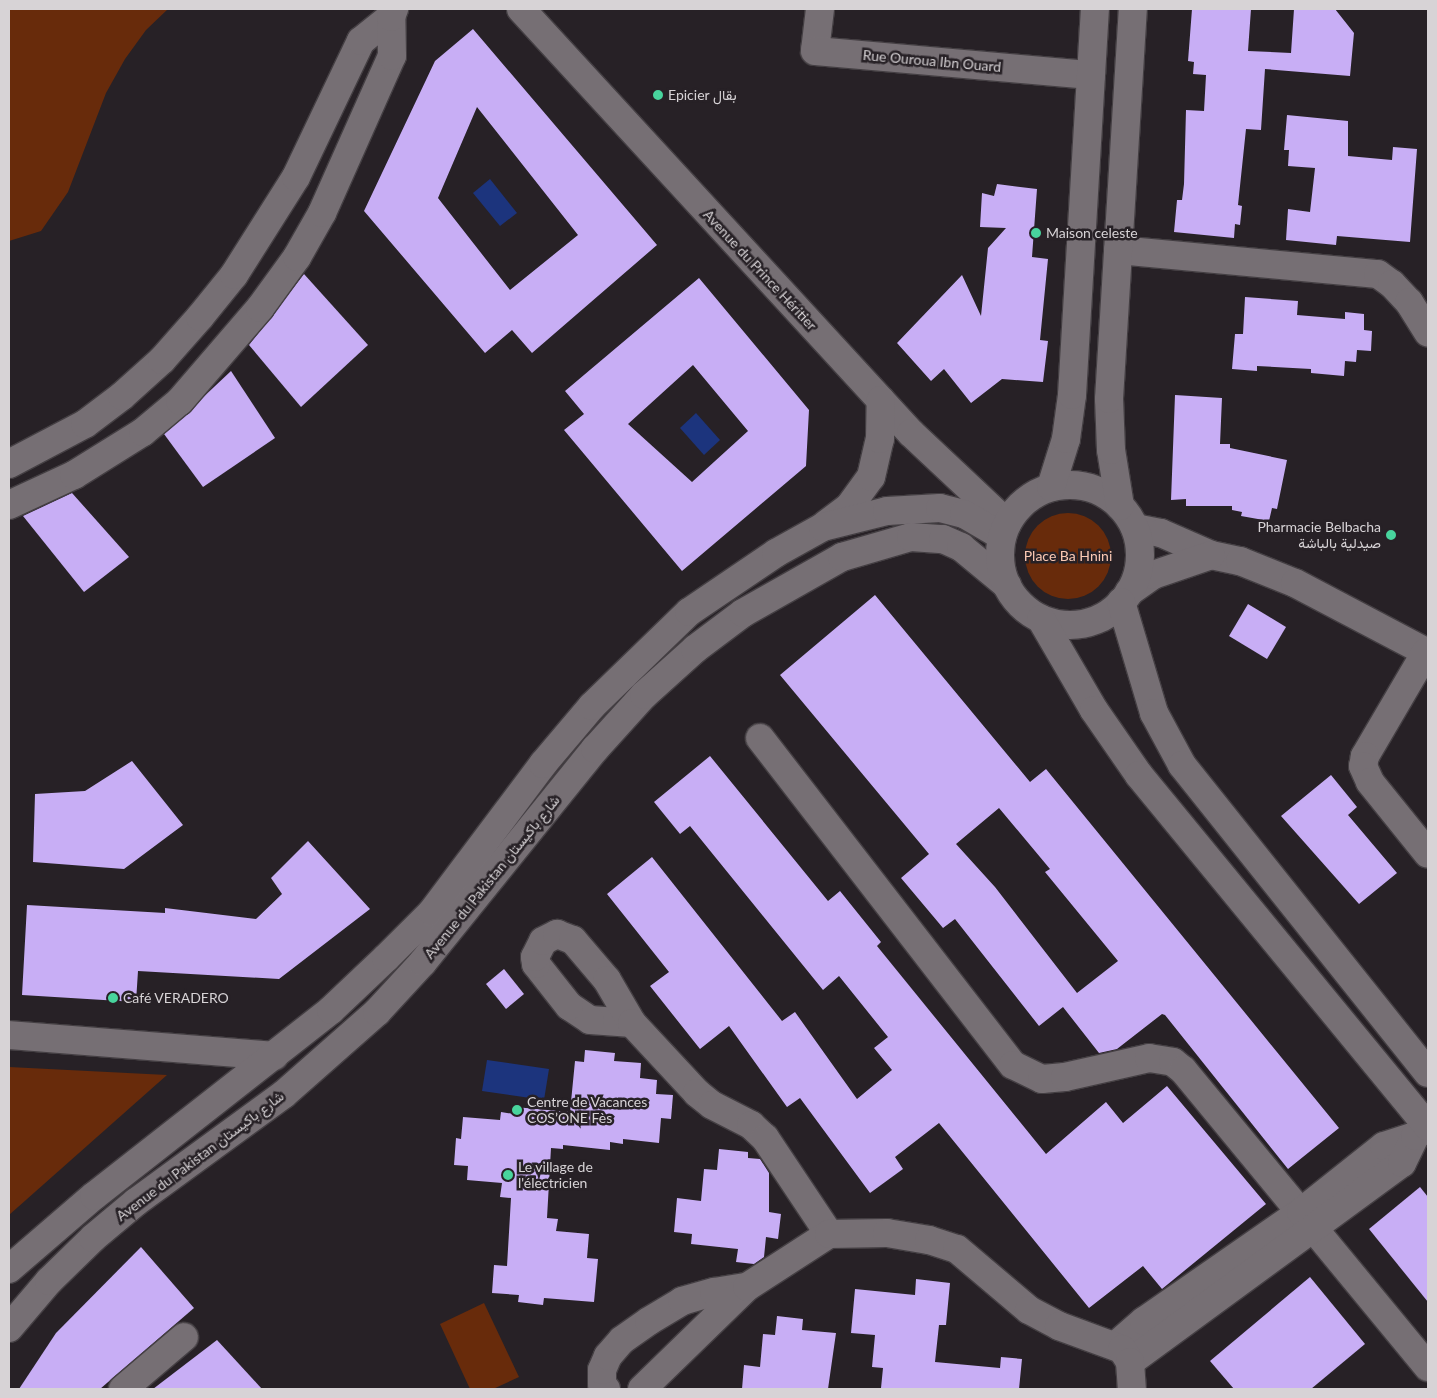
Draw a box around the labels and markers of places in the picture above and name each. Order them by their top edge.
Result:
place label: Epicier بقال [668,87,737,103]
marker: Epicier بقال [652,89,664,101]
place label: Maison celeste [1046,225,1138,241]
marker: Maison celeste [1030,227,1042,239]
place label: Pharmacie Belbacha صيدلية بالباشة [1257,519,1381,552]
marker: Pharmacie Belbacha صيدلية بالباشة [1385,529,1397,541]
place label: Café VERADERO [123,990,229,1006]
marker: Café VERADERO [107,992,119,1004]
place label: Centre de Vacances COS’ONE Fès [527,1094,648,1126]
marker: Centre de Vacances COS’ONE Fès [511,1104,523,1116]
place label: Le village de l'électricien [518,1159,593,1192]
marker: Le village de l'électricien [502,1169,514,1181]

